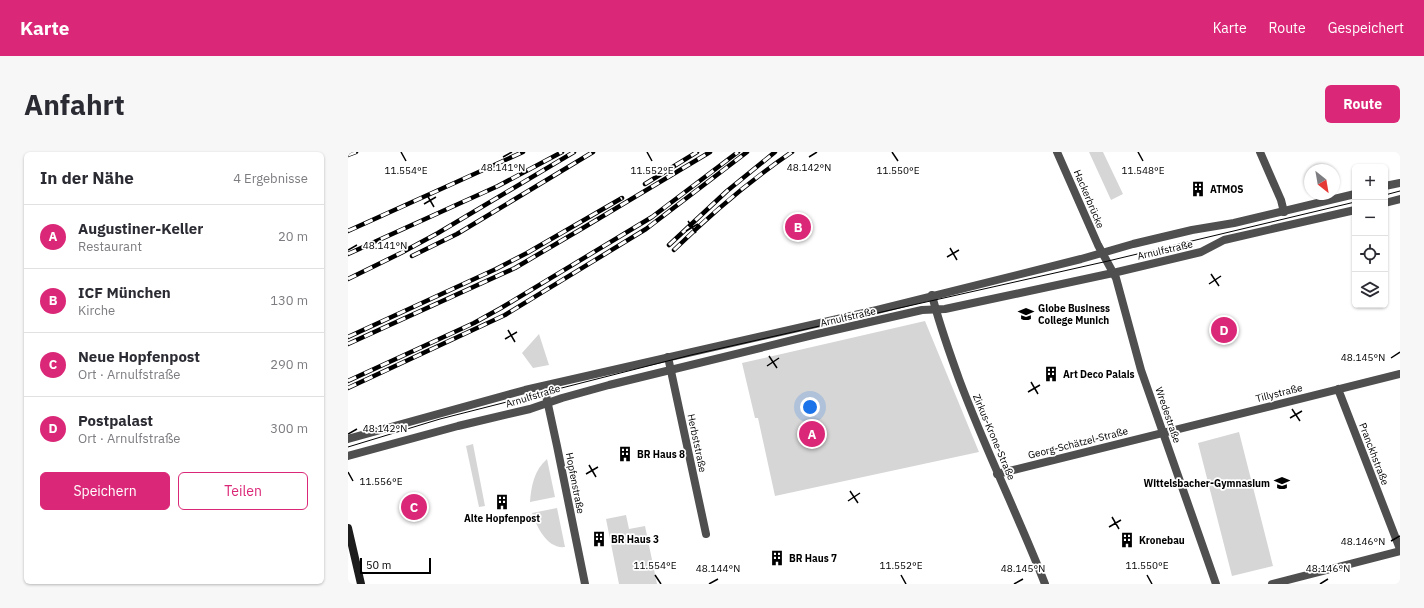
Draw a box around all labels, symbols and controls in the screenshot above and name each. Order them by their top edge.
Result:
text: Karte [20,16,69,40]
text: Karte [1213,19,1247,37]
text: Route [1269,19,1306,37]
text: Gespeichert [1328,19,1404,37]
button: Route [1325,85,1400,123]
text: Anfahrt [24,86,125,123]
text: 48.141°N [481,161,525,174]
text: 48.142°N [787,161,831,174]
text: 11.554°E [384,164,428,177]
text: 11.552°E [630,164,674,177]
text: 11.550°E [876,164,920,177]
text: 11.548°E [1121,164,1165,177]
north arrow [1304,164,1340,200]
map controls [1352,164,1388,308]
button: + [1352,164,1388,200]
text: In der Nähe [40,167,134,189]
street label: Hackerbrücke [1071,168,1107,231]
text: 4 Ergebnisse [233,170,308,187]
building icon: ATMOS [1189,180,1207,198]
place label: ATMOS [1210,183,1244,196]
button: − [1352,200,1388,236]
pin: B [785,212,811,242]
text: Augustiner-Keller [78,219,203,238]
text: A [49,228,57,245]
text: 20 m [278,228,308,245]
button: locate [1352,236,1388,272]
street label: Arnulfstraße [1136,237,1195,263]
text: Restaurant [78,238,142,255]
text: 48.141°N [363,239,407,252]
button: layers [1352,272,1388,308]
text: ICF München [78,283,171,302]
text: B [49,292,57,309]
text: 130 m [270,292,308,309]
text: Kirche [78,302,115,319]
place label: Globe Business College Munich [1038,302,1110,327]
street label: Arnulfstraße [819,304,878,330]
school or university icon: Globe Business College Munich [1017,305,1035,323]
pin: D [1211,315,1237,345]
text: Neue Hopfenpost [78,347,200,366]
text: 48.145°N [1341,351,1385,364]
text: C [49,356,57,373]
text: 290 m [270,356,308,373]
building icon: Art Deco Palais [1042,365,1060,383]
text: Ort · Arnulfstraße [78,366,181,383]
place label: Art Deco Palais [1063,368,1135,381]
street label: Arnulfstraße [504,381,562,410]
street label: Tillystraße [1254,381,1304,405]
street label: Wredestraße [1152,385,1184,445]
street label: Zirkus-Krone-Straße [970,392,1018,482]
your location [800,397,820,417]
text: Postpalast [78,411,153,430]
street label: Herbststraße [684,413,710,474]
pin: A [799,419,825,449]
text: D [48,420,58,437]
text: 300 m [270,420,308,437]
street label: Pranckhstraße [1356,421,1392,487]
text: 48.142°N [363,422,407,435]
street label: Georg-Schätzel-Straße [1027,424,1130,462]
text: Ort · Arnulfstraße [78,430,181,447]
building icon: BR Haus 8 [616,445,634,463]
place label: BR Haus 8 [637,448,685,461]
street label: Hopfenstraße [563,451,587,515]
button: Speichern [40,472,170,510]
button: Teilen [178,472,308,510]
school or university icon: Wittelsbacher-Gymnasium [1273,474,1291,492]
text: 11.556°E [359,475,403,488]
place label: Wittelsbacher-Gymnasium [1143,477,1270,490]
pin: C [401,492,427,522]
building icon: Alte Hopfenpost [493,493,511,511]
place label: Alte Hopfenpost [464,512,540,525]
building icon: BR Haus 3 [590,530,608,548]
building icon: Kronebau [1118,531,1136,549]
place label: BR Haus 3 [611,533,659,546]
place label: Kronebau [1139,534,1185,547]
text: 48.146°N [1341,535,1385,548]
building icon: BR Haus 7 [768,549,786,567]
place label: BR Haus 7 [789,552,837,565]
scale bar [360,556,431,575]
text: 50 m [366,558,391,572]
text: 11.554°E [633,559,677,572]
text: 11.552°E [879,559,923,572]
text: 11.550°E [1125,559,1169,572]
text: 48.144°N [696,562,740,575]
text: 48.145°N [1001,562,1045,575]
text: 48.146°N [1306,562,1350,575]

